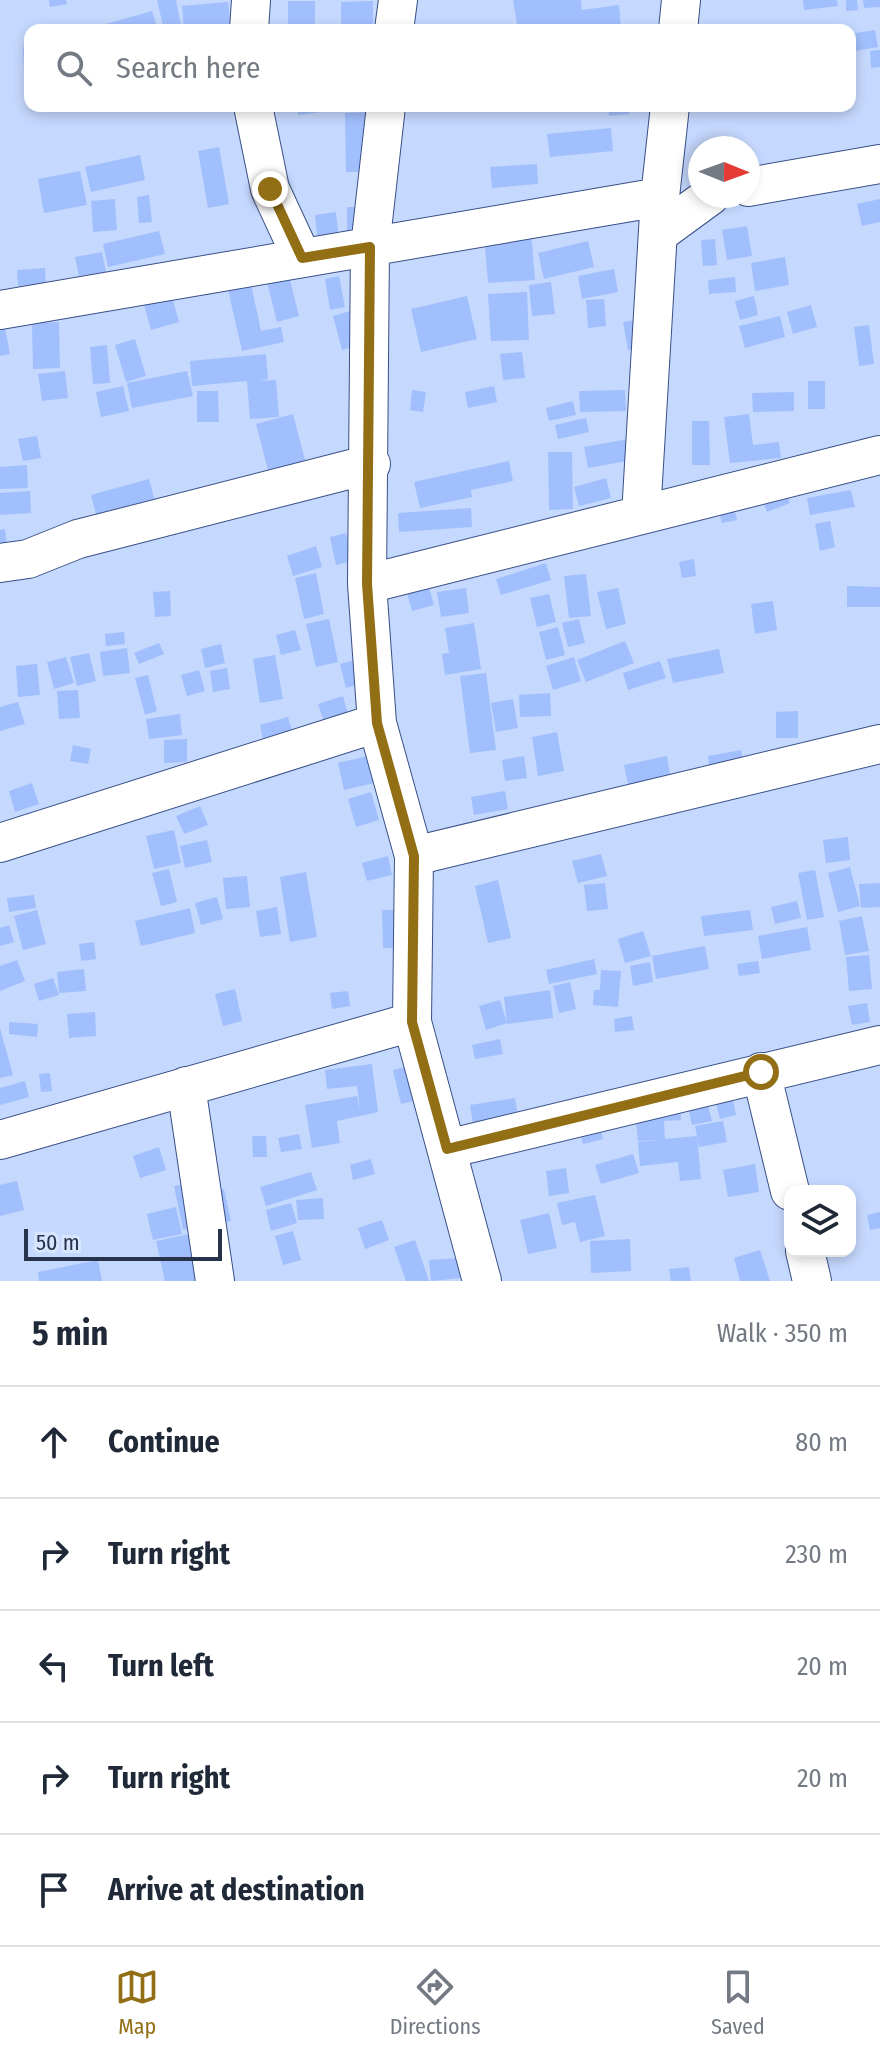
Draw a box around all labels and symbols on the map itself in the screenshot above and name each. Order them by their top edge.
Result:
north arrow [688,136,760,208]
route end [252,171,288,207]
route start [743,1054,779,1090]
scale bar [24,1225,222,1261]

